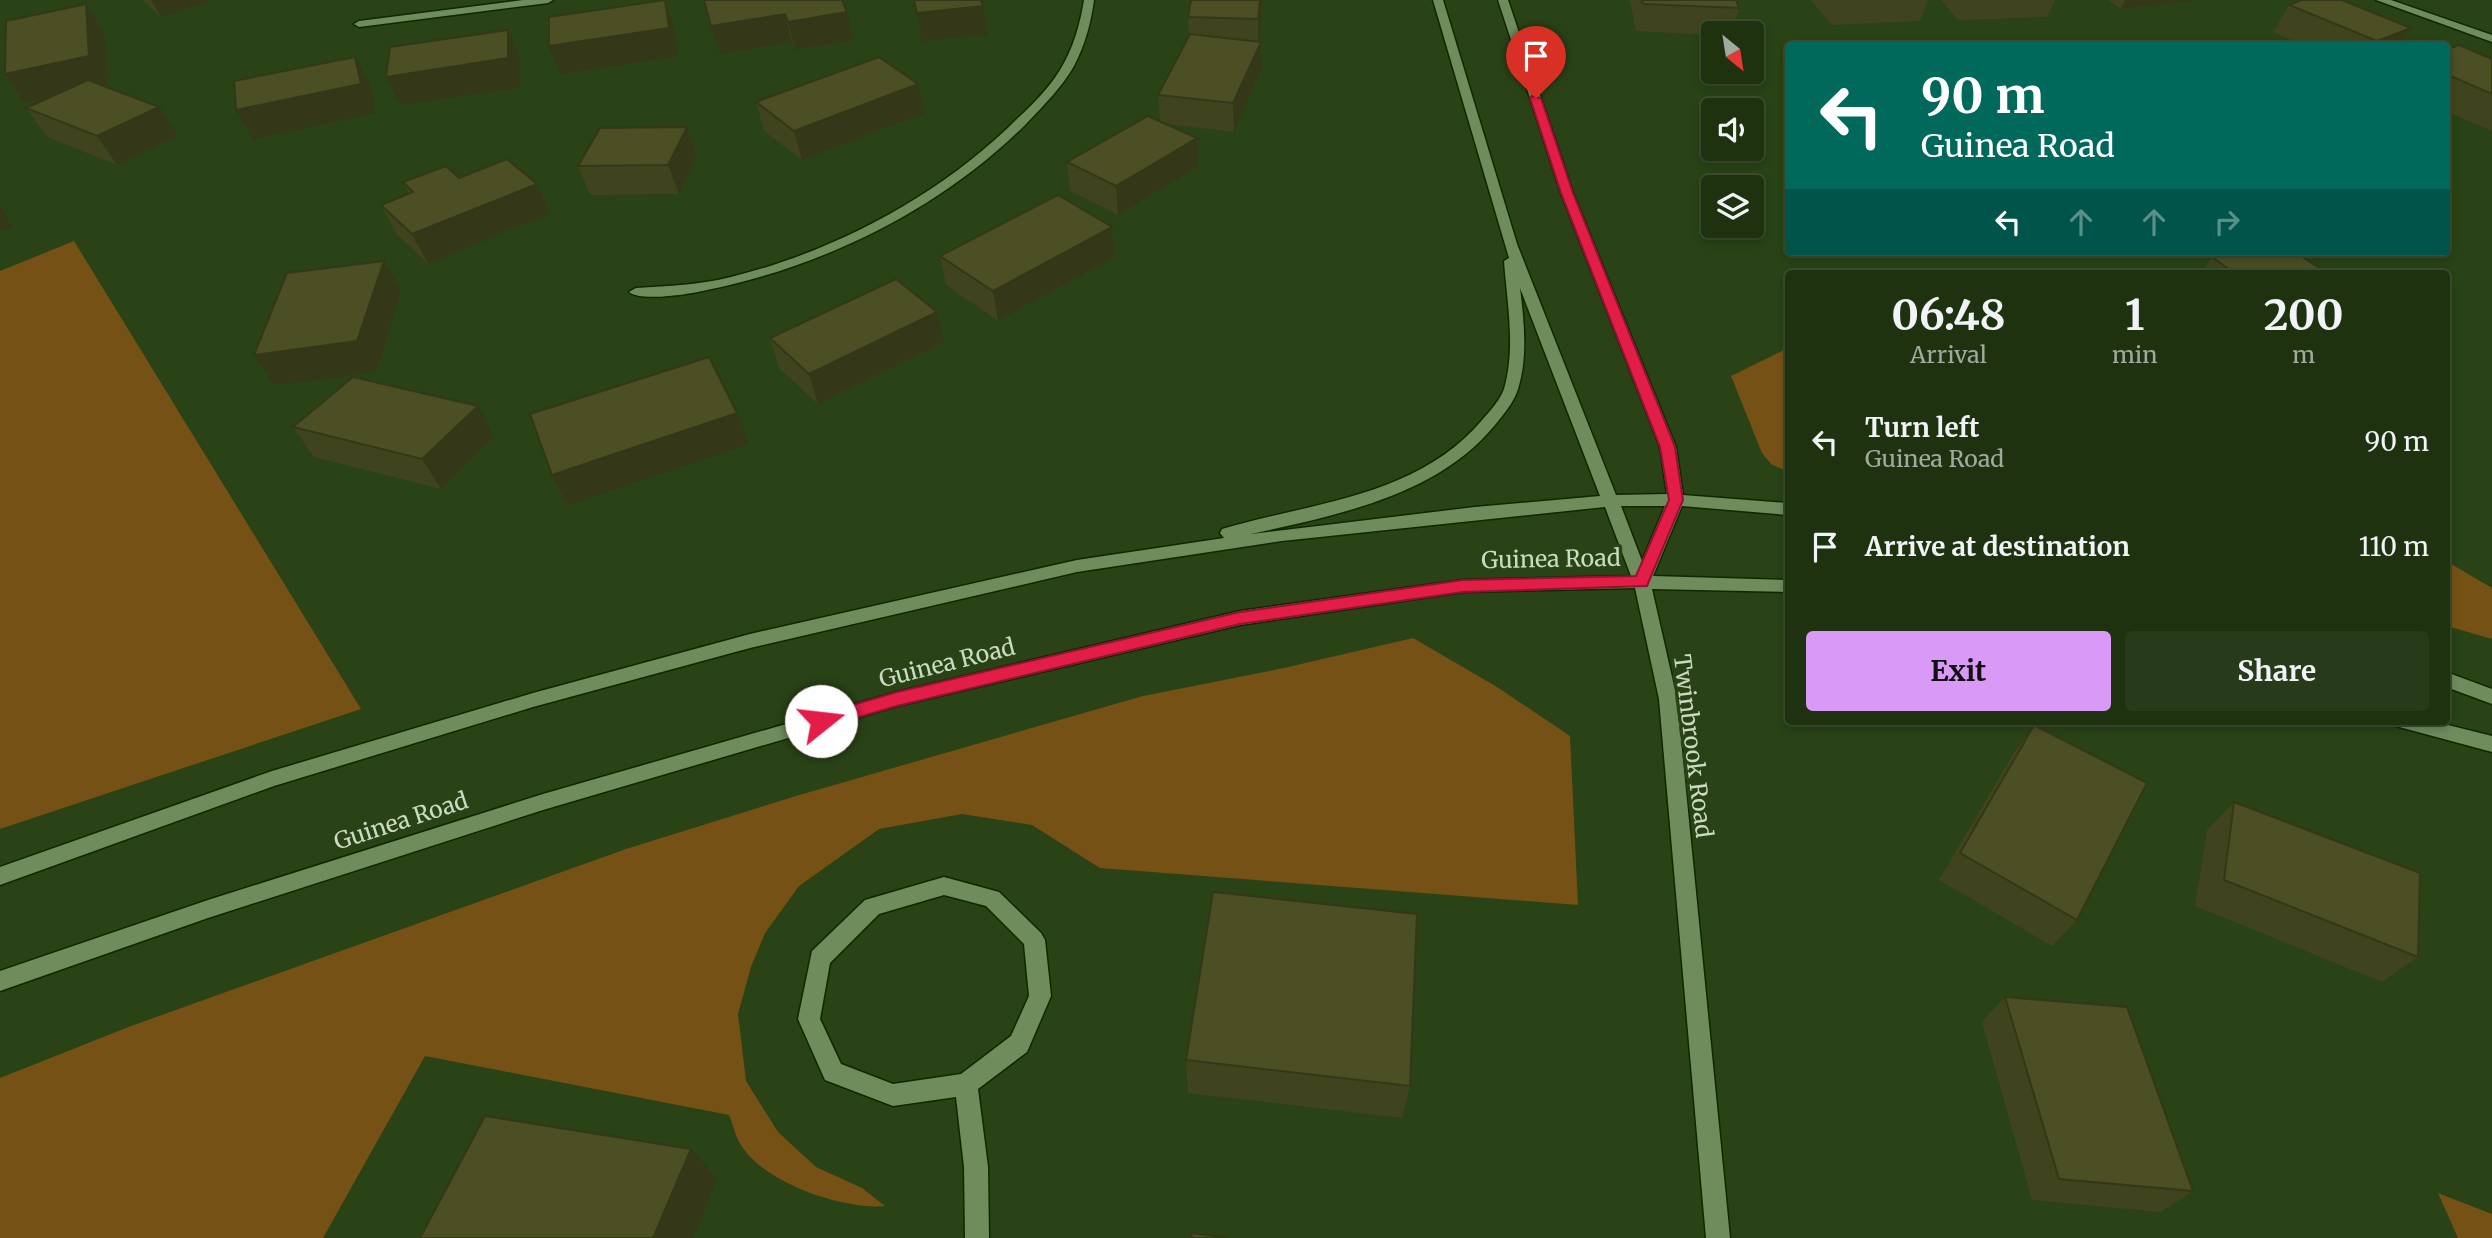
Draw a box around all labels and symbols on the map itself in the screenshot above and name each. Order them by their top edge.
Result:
north arrow [1701,21,1764,84]
pin [1506,26,1566,98]
street label: Guinea Road [1481,543,1621,574]
street label: Guinea Road [876,632,1018,693]
street label: Twinbrook Road [1668,652,1719,840]
position arrow [784,684,858,758]
street label: Guinea Road [330,785,472,856]

